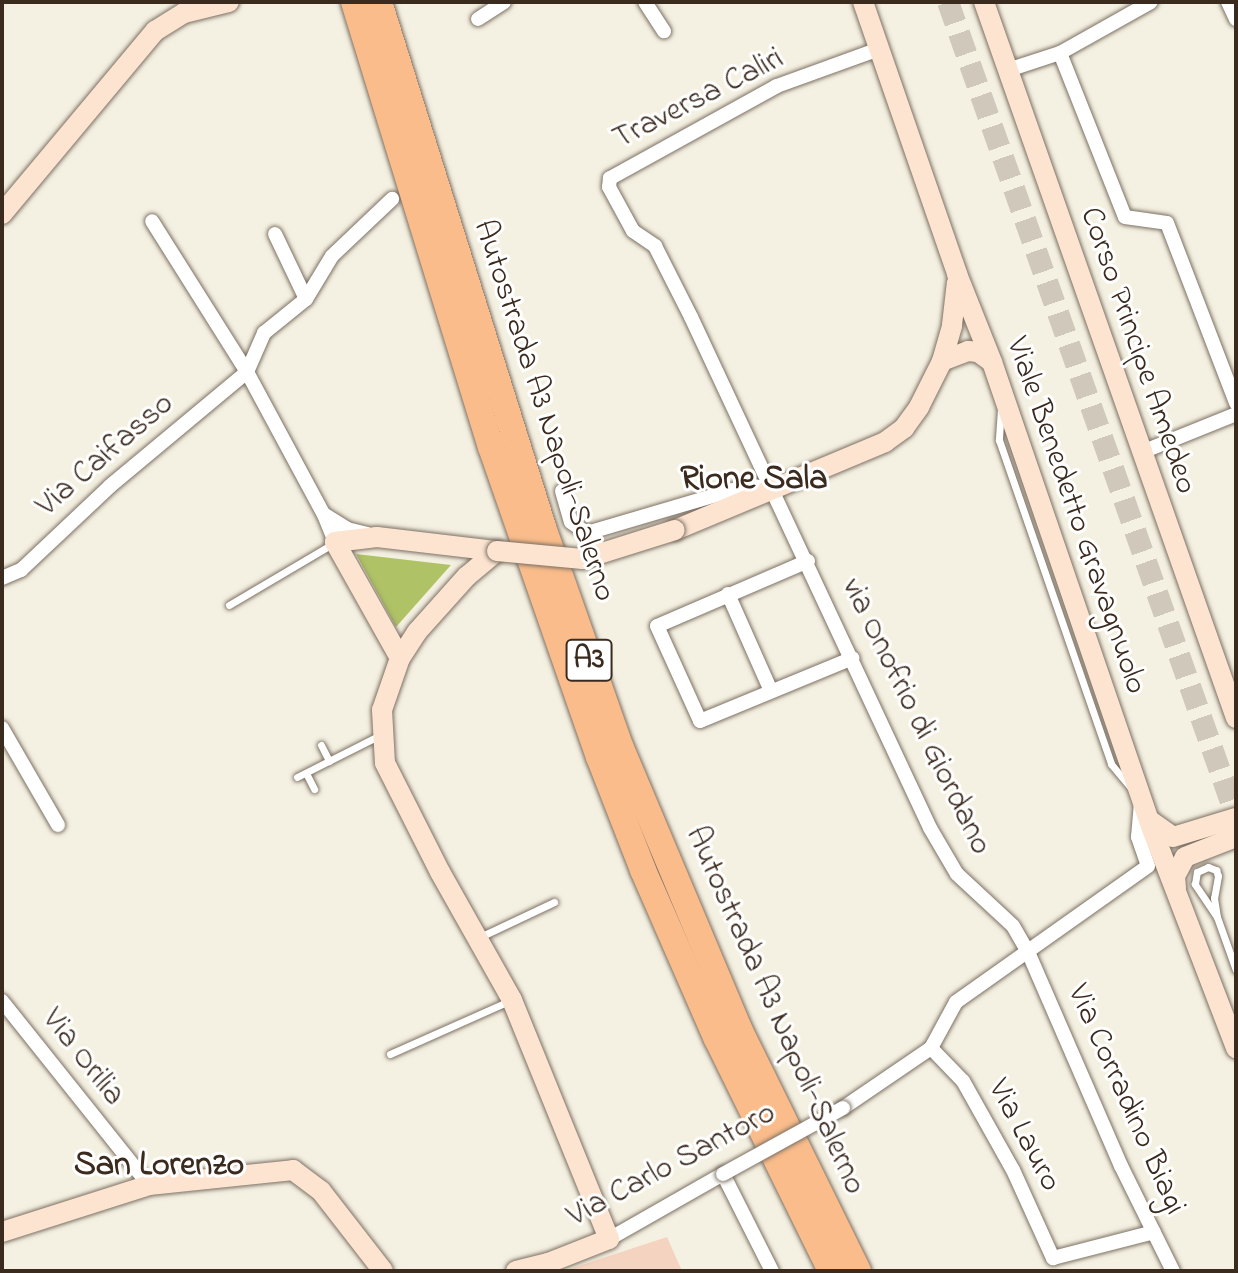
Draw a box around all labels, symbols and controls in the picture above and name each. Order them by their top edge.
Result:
street label: Traversa Caliri [607,41,791,159]
street label: Corso Principe Amedeo [1070,203,1204,499]
street label: Autostrada A3 Napoli-Salerno [463,215,623,607]
street label: Viale Benedetto Gravagnuolo [996,333,1154,699]
street label: Via Caifasso [29,386,183,526]
district label: Rione Sala [680,461,828,501]
street label: via Onofrio di Giordano [831,572,999,862]
road number: A3 [565,634,613,686]
street label: Autostrada A3 Napoli-Salerno [675,821,873,1201]
street label: Via Corradino Biagi [1057,979,1193,1221]
street label: Via Orilia [32,1002,132,1114]
street label: Via Lauro [978,1073,1068,1199]
street label: Via Carlo Santoro [561,1095,783,1237]
district label: San Lorenzo [74,1147,244,1187]

